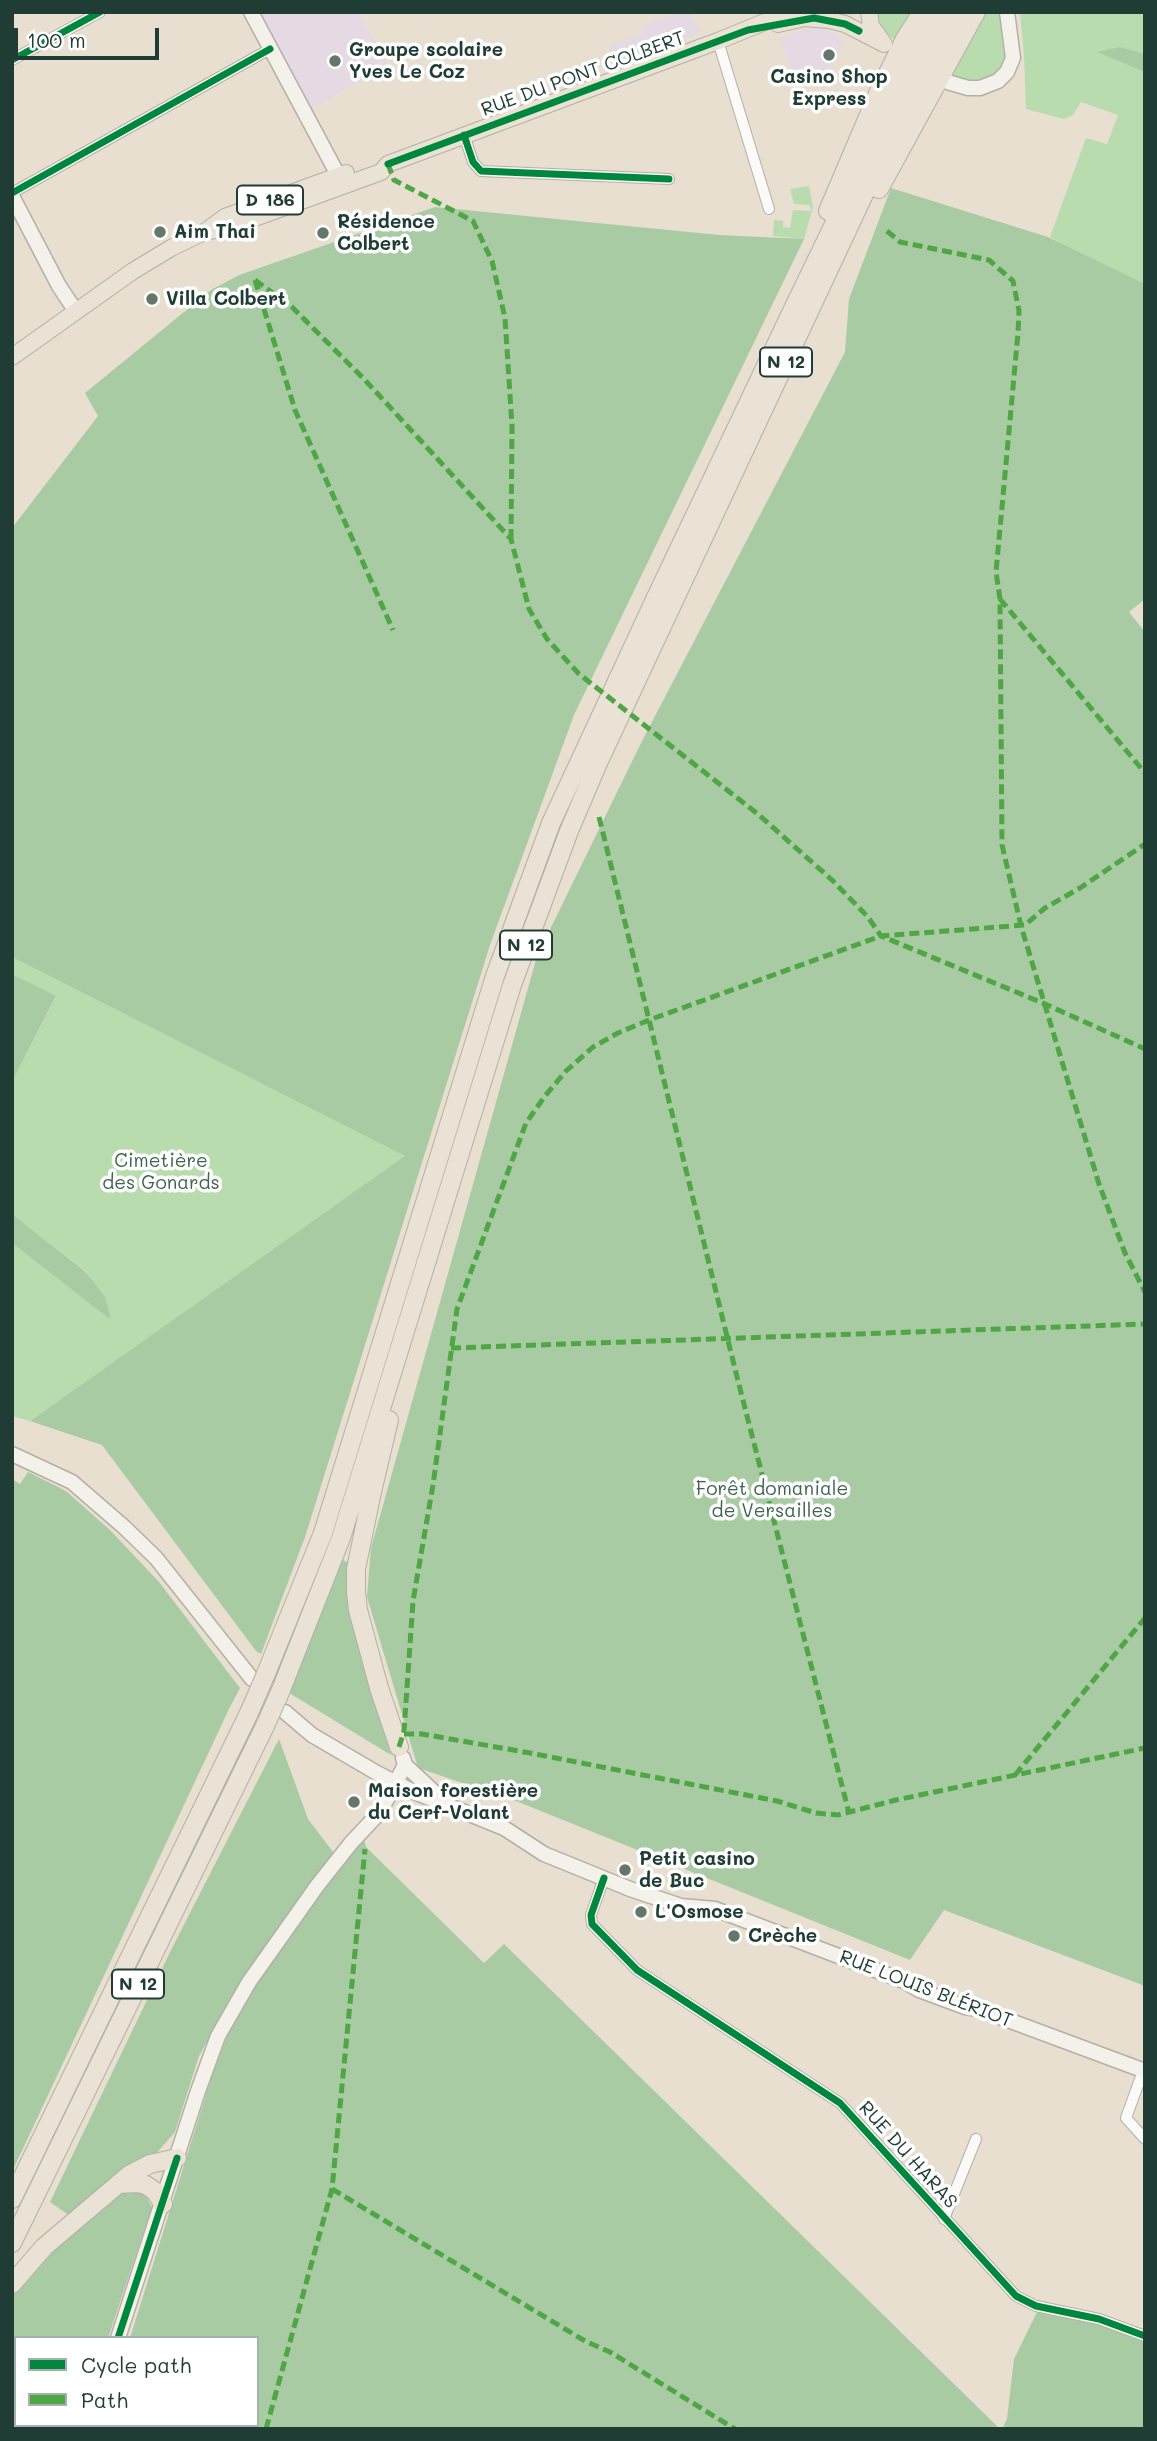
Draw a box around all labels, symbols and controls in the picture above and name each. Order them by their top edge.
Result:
scale bar [18,14,163,58]
text: 100 m [27,26,86,53]
street label: RUE DU PONT COLBERT [478,27,688,121]
place label: Groupe scolaire Yves Le Coz [349,39,503,83]
marker: Casino Shop Express [821,47,837,63]
marker: Groupe scolaire Yves Le Coz [327,53,343,69]
place label: Casino Shop Express [770,66,888,110]
road number: D 186 [237,186,303,215]
place label: Résidence Colbert [337,211,435,255]
place label: Aim Thai [174,221,256,243]
marker: Aim Thai [152,224,168,240]
marker: Résidence Colbert [315,225,331,241]
place label: Villa Colbert [166,288,286,310]
marker: Villa Colbert [144,291,160,307]
road number: N 12 [760,348,812,376]
road number: N 12 [500,930,552,960]
park label: Cimetière des Gonards [102,1150,220,1194]
park label: Forêt domaniale de Versailles [696,1478,848,1522]
place label: Maison forestière du Cerf-Volant [368,1780,538,1824]
marker: Maison forestière du Cerf-Volant [346,1794,362,1810]
place label: Petit casino de Buc [639,1848,755,1892]
marker: Petit casino de Buc [617,1862,633,1878]
place label: L'Osmose [655,1901,744,1923]
marker: L'Osmose [633,1904,649,1920]
place label: Crèche [748,1925,817,1947]
marker: Crèche [726,1928,742,1944]
street label: RUE LOUIS BLÉRIOT [836,1945,1016,2033]
road number: N 12 [112,1970,164,1998]
street label: RUE DU HARAS [854,2097,962,2213]
legend [14,2336,259,2427]
text: Cycle path [81,2351,191,2378]
text: Path [81,2386,128,2413]

